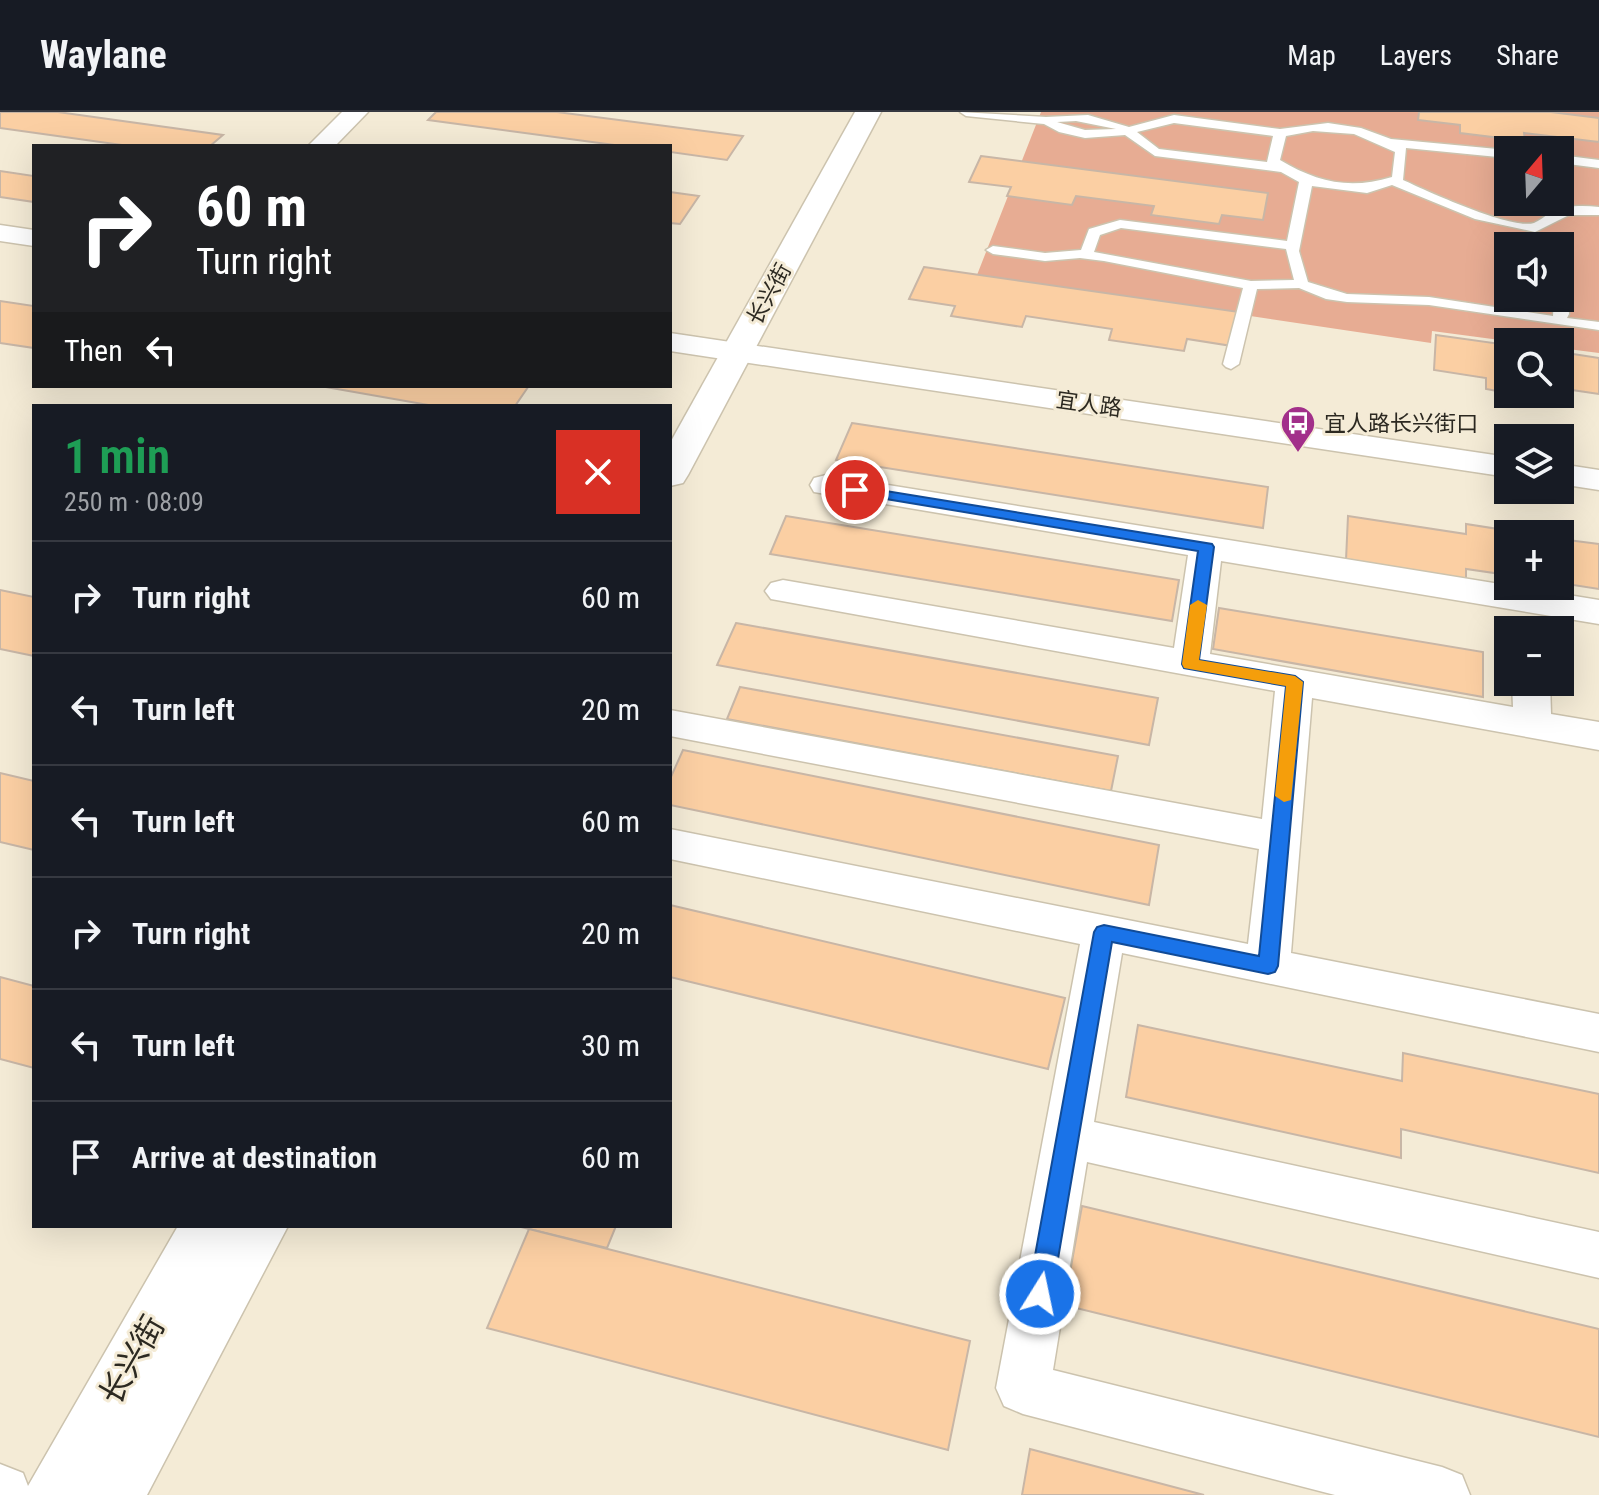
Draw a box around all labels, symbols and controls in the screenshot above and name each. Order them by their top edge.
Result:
text: Waylane [40,33,167,77]
text: Map [1287,39,1336,72]
text: Layers [1380,39,1452,72]
text: Share [1496,39,1559,72]
north arrow [1494,136,1574,216]
map controls [1494,136,1574,696]
text: 60 m [196,174,307,240]
icon: right [64,176,168,280]
button: sound [1494,232,1574,312]
text: Turn right [196,241,332,283]
street label: 长兴街 [742,259,796,329]
icon: left [139,328,183,372]
button: search [1494,328,1574,408]
text: Then [64,333,123,368]
street label: 宜人路 [1055,387,1123,421]
bus stop icon: 宜人路长兴街口 [1279,404,1317,454]
place label: 宜人路长兴街口 [1324,411,1478,436]
button: layers [1494,424,1574,504]
text: 1 min [64,428,170,485]
button: close [556,430,640,514]
pin [821,456,889,524]
icon: arrive [833,468,877,512]
text: 250 m · 08:09 [64,487,204,517]
button: + [1494,520,1574,600]
icon: right [64,575,108,619]
text: Turn right [132,580,250,615]
text: 60 m [581,580,640,615]
button: − [1494,616,1574,696]
icon: left [64,687,108,731]
text: Turn left [132,692,235,727]
text: 20 m [581,692,640,727]
icon: left [64,799,108,843]
text: Turn left [132,804,235,839]
text: 60 m [581,804,640,839]
icon: right [64,911,108,955]
text: Turn right [132,916,250,951]
text: 20 m [581,916,640,951]
icon: left [64,1023,108,1067]
text: Turn left [132,1028,235,1063]
text: 30 m [581,1028,640,1063]
icon: arrive [64,1135,108,1179]
text: Arrive at destination [132,1140,377,1175]
text: 60 m [581,1140,640,1175]
position arrow [998,1252,1082,1336]
street label: 长兴街 [92,1309,172,1411]

